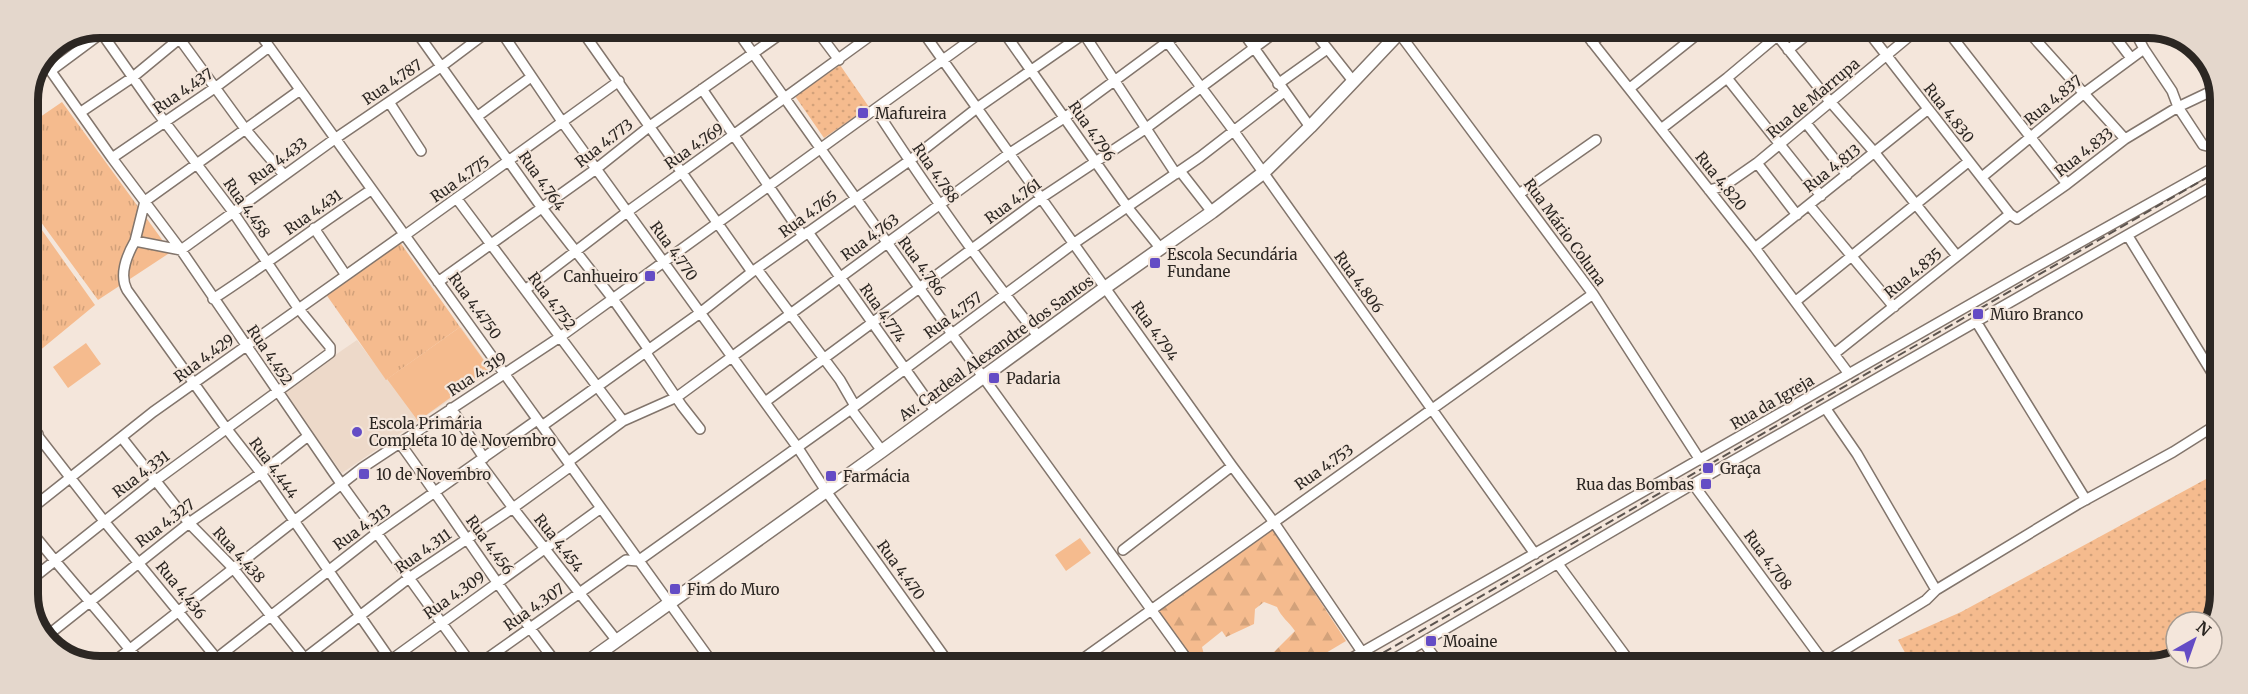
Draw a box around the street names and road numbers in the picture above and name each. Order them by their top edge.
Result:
street label: Rua de Marrupa [1763,54,1863,142]
street label: Rua 4.787 [359,55,426,109]
street label: Rua 4.437 [149,64,217,118]
street label: Rua 4.837 [2020,71,2086,129]
street label: Rua 4.830 [1920,79,1978,147]
street label: Rua 4.796 [1064,97,1120,165]
street label: Rua 4.773 [571,115,637,171]
street label: Rua 4.769 [661,119,727,173]
street label: Rua 4.833 [2051,123,2117,181]
street label: Rua 4.433 [245,133,311,189]
street label: Rua 4.788 [909,139,963,207]
street label: Rua 4.813 [1800,140,1864,196]
street label: Rua 4.764 [515,147,569,215]
street label: Rua 4.820 [1691,147,1751,215]
street label: Rua 4.775 [427,152,493,206]
street label: Rua 4.458 [219,174,275,242]
street label: Rua 4.761 [981,174,1045,228]
street label: Rua Mário Coluna [1520,175,1610,289]
street label: Rua 4.431 [280,185,346,239]
street label: Rua 4.765 [775,186,841,242]
street label: Rua 4.763 [837,210,903,264]
street label: Rua 4.770 [646,218,702,284]
street label: Rua 4.786 [894,233,950,299]
street label: Rua 4.835 [1880,244,1946,302]
street label: Rua 4.806 [1330,247,1388,317]
street label: Rua 4.752 [524,268,580,334]
street label: Rua 4.4750 [445,269,505,343]
street label: Av. Cardeal Alexandre dos Santos [894,271,1097,426]
street label: Rua 4.774 [856,280,910,346]
street label: Rua 4.757 [920,287,986,342]
street label: Rua 4.794 [1127,297,1183,365]
street label: Rua 4.452 [243,321,297,389]
street label: Rua 4.429 [170,330,238,386]
street label: Rua 4.319 [444,348,510,400]
street label: Rua da Igreja [1727,370,1817,434]
street label: Rua 4.444 [245,434,303,502]
street label: Rua 4.753 [1291,440,1357,494]
street label: Rua 4.331 [109,446,173,502]
street label: Rua 4.327 [132,494,199,551]
street label: Rua 4.313 [329,500,395,554]
street label: Rua 4.454 [530,510,588,576]
street label: Rua 4.456 [462,511,518,579]
street label: Rua 4.438 [209,523,269,587]
street label: Rua 4.311 [391,525,455,577]
street label: Rua 4.708 [1740,526,1796,594]
street label: Rua 4.470 [873,536,929,604]
street label: Rua 4.436 [152,557,210,623]
street label: Rua 4.309 [420,567,488,623]
street label: Rua 4.307 [500,579,568,635]

